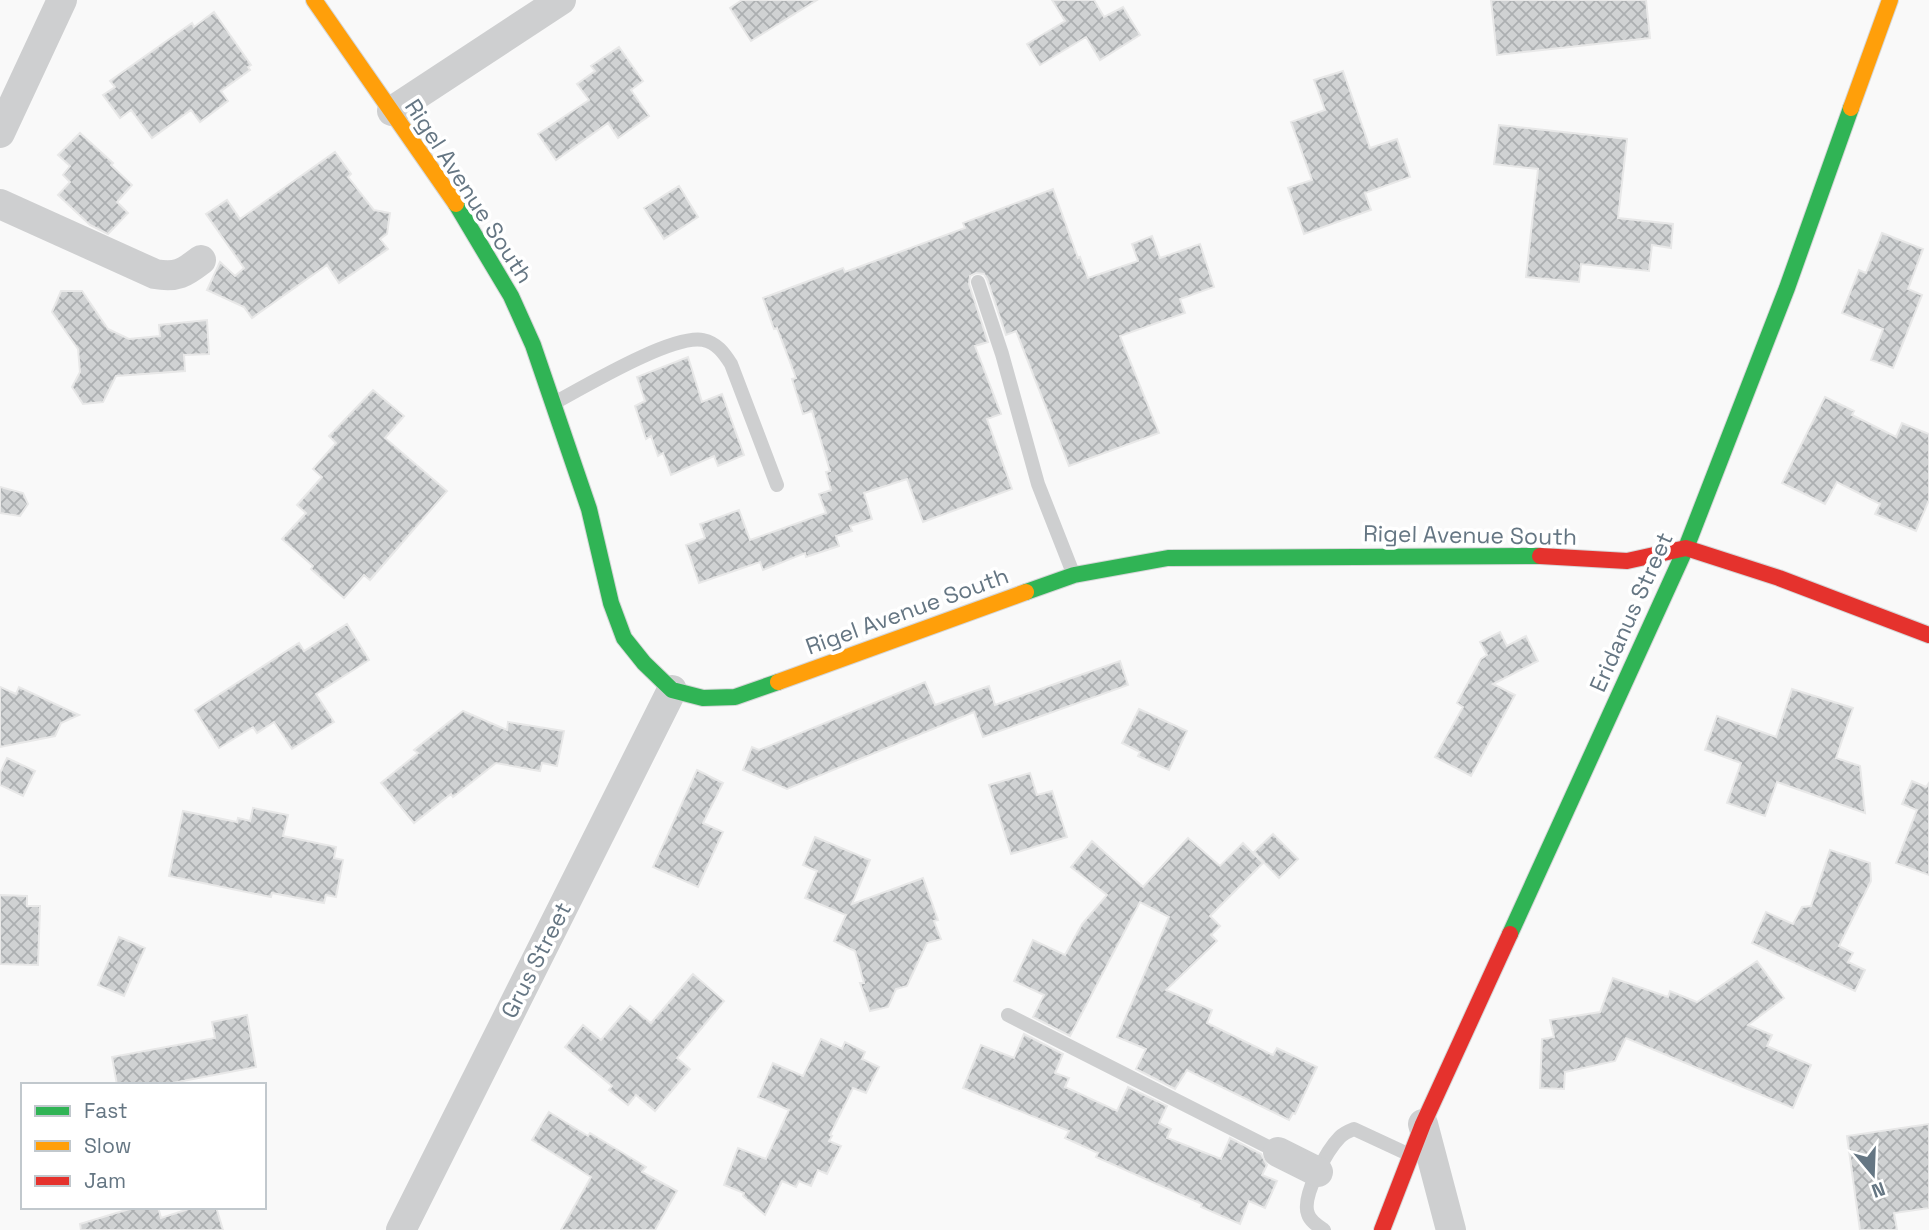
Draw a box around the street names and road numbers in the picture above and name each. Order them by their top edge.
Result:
street label: Rigel Avenue South [398,93,540,289]
street label: Rigel Avenue South [1363,518,1577,552]
street label: Eridanus Street [1582,528,1680,696]
street label: Rigel Avenue South [801,560,1013,662]
street label: Grus Street [494,897,578,1023]

